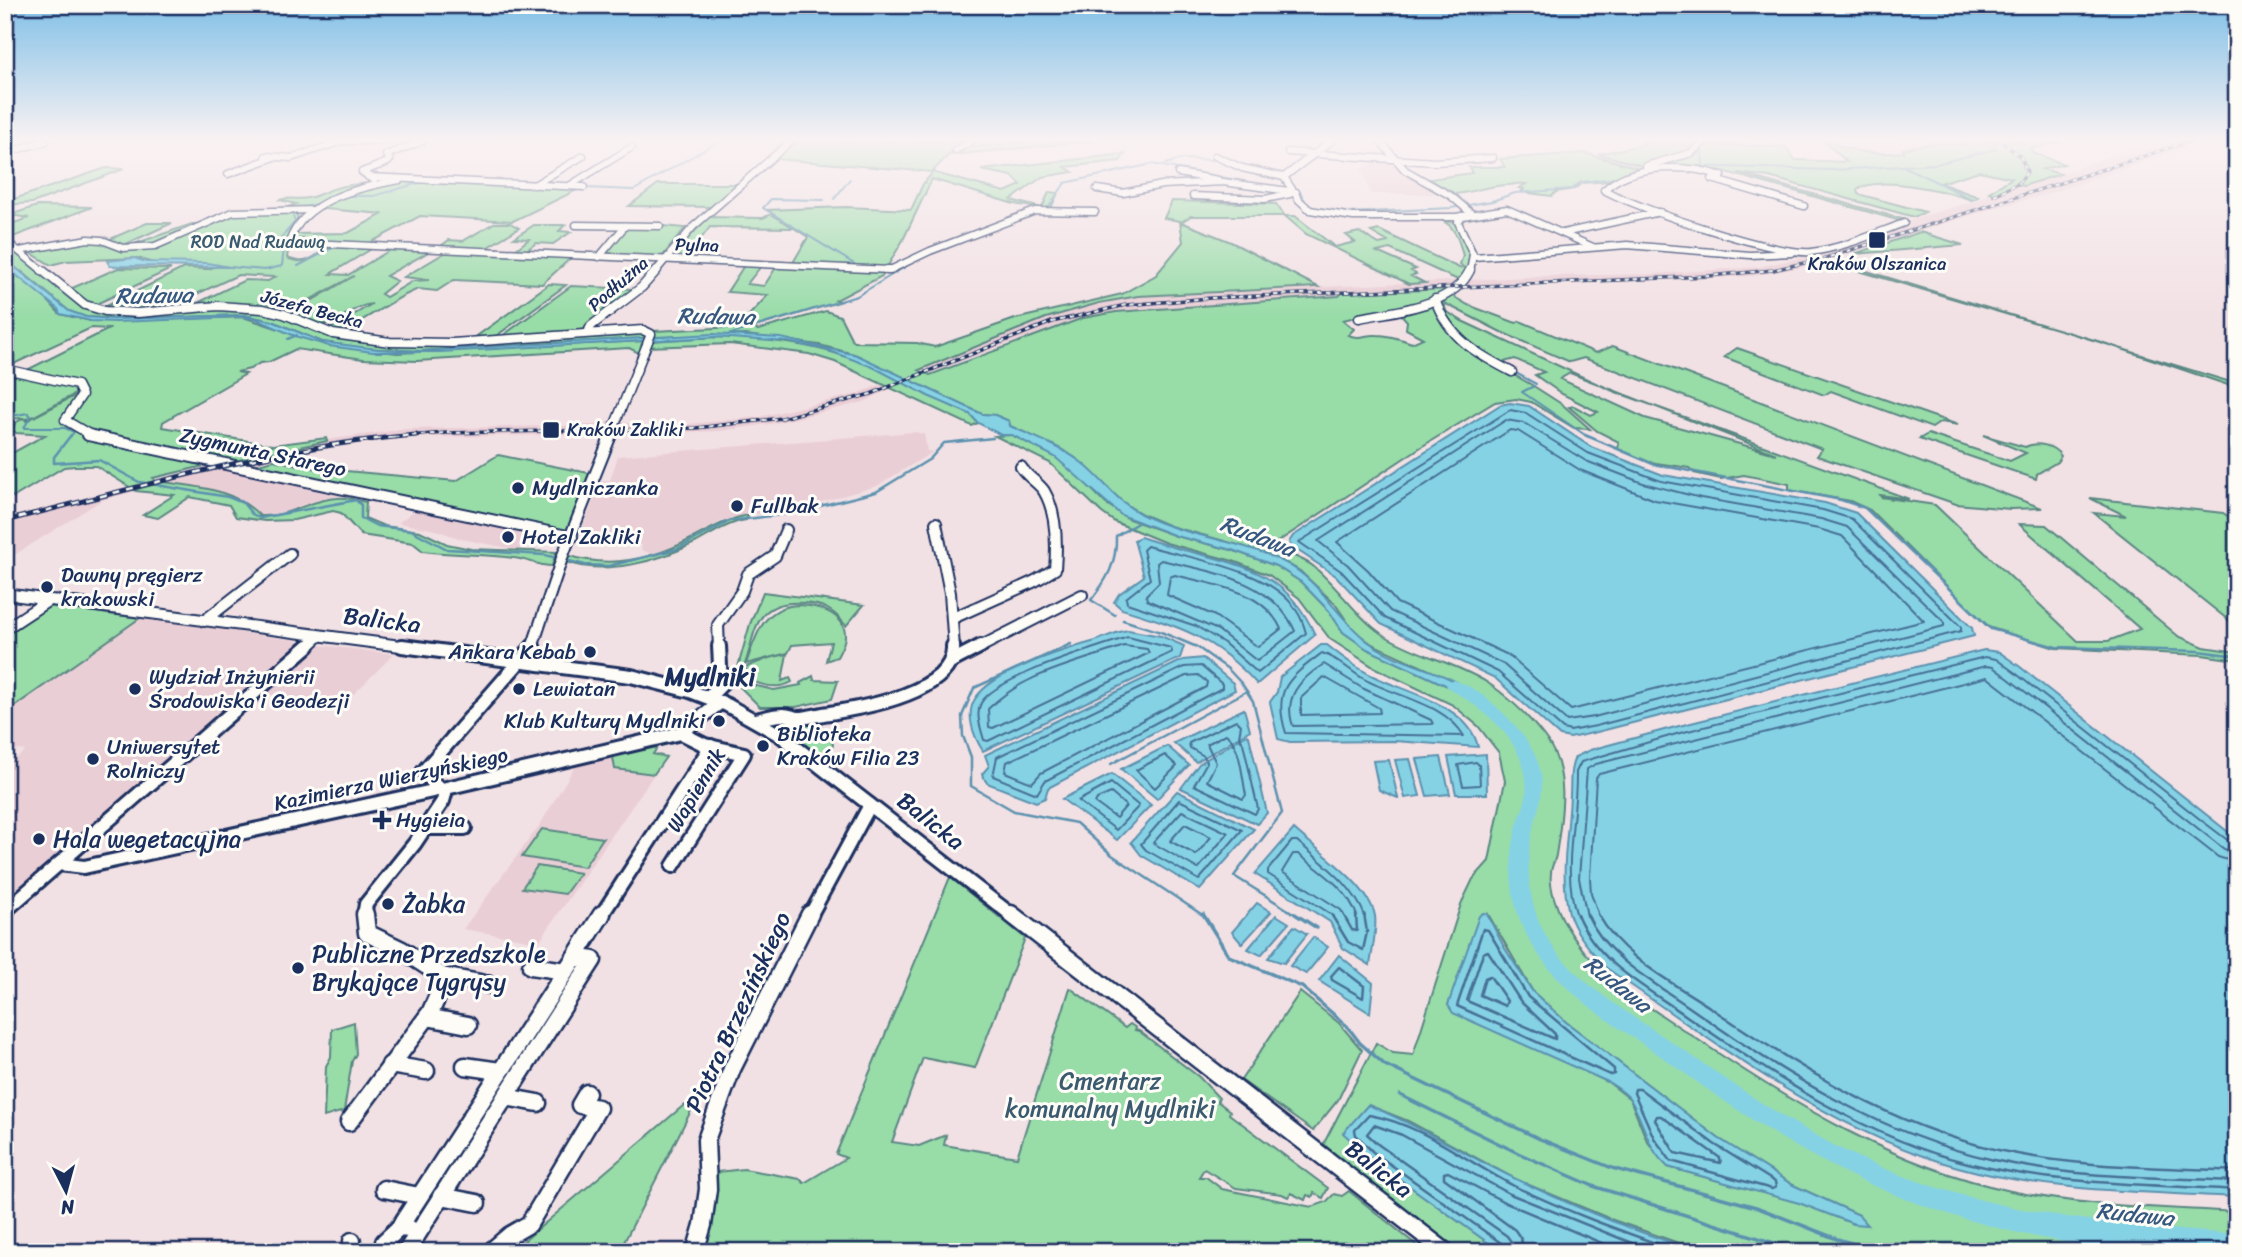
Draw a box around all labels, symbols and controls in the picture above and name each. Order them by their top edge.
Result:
park label: ROD Nad Rudawą [191,226,325,258]
street label: Pylna [674,228,720,262]
marker: Kraków Olszanica [1867,230,1887,250]
street label: Podłużna [580,248,656,320]
place label: Kraków Olszanica [1808,248,1946,280]
water label: Rudawa [115,274,196,317]
street label: Józefa Becka [256,280,367,338]
water label: Rudawa [677,295,757,338]
place label: Kraków Zakliki [567,414,684,446]
street label: Zygmunta Starego [176,416,350,488]
marker: Kraków Zakliki [541,420,561,440]
place label: Mydlniczanka [532,469,659,507]
marker: Mydlniczanka [510,480,526,496]
place label: Fullbak [751,487,819,525]
marker: Fullbak [729,498,745,514]
water label: Rudawa [1214,503,1304,570]
place label: Hotel Zakliki [522,518,642,556]
marker: Hotel Zakliki [500,529,516,545]
place label: Dawny pręgierz krakowski [61,556,203,618]
marker: Dawny pręgierz krakowski [39,579,55,595]
street label: Balicka [341,594,423,646]
place label: Ankara Kebab [447,633,576,671]
marker: Ankara Kebab [582,644,598,660]
district label: Mydlniki [664,656,757,698]
place label: Wydział Inżynierii Środowiska i Geodezji [149,658,350,720]
place label: Lewiatan [533,670,615,708]
marker: Wydział Inżynierii Środowiska i Geodezji [127,681,143,697]
marker: Lewiatan [511,681,527,697]
place label: Klub Kultury Mydlniki [504,702,706,740]
marker: Klub Kultury Mydlniki [711,713,727,729]
place label: Biblioteka Kraków Filia 23 [777,715,920,777]
place label: Uniwersytet Rolniczy [107,728,220,790]
street label: Kazimierza Wierzyńskiego [270,736,512,822]
marker: Biblioteka Kraków Filia 23 [755,738,771,754]
street label: Wapiennik [656,739,737,840]
marker: Uniwersytet Rolniczy [85,751,101,767]
street label: Balicka [888,781,974,861]
place label: Hygieia [396,801,466,839]
marker: Hygieia [374,812,390,828]
place label: Hala wegetacyjna [53,818,241,860]
marker: Hala wegetacyjna [31,831,47,847]
place label: Żabka [402,883,466,925]
marker: Żabka [380,896,396,912]
street label: Piotra Brzezińskiego [673,905,803,1119]
place label: Publiczne Przedszkole Brykające Tygrysy [312,933,546,1003]
water label: Rudawa [1575,944,1663,1026]
marker: Publiczne Przedszkole Brykające Tygrysy [290,960,306,976]
park label: Cmentarz komunalny Mydlniki [1005,1060,1216,1130]
street label: Balicka [1336,1129,1422,1209]
north arrow [32,1156,102,1226]
text: N [59,1190,77,1225]
water label: Rudawa [2094,1190,2178,1239]

